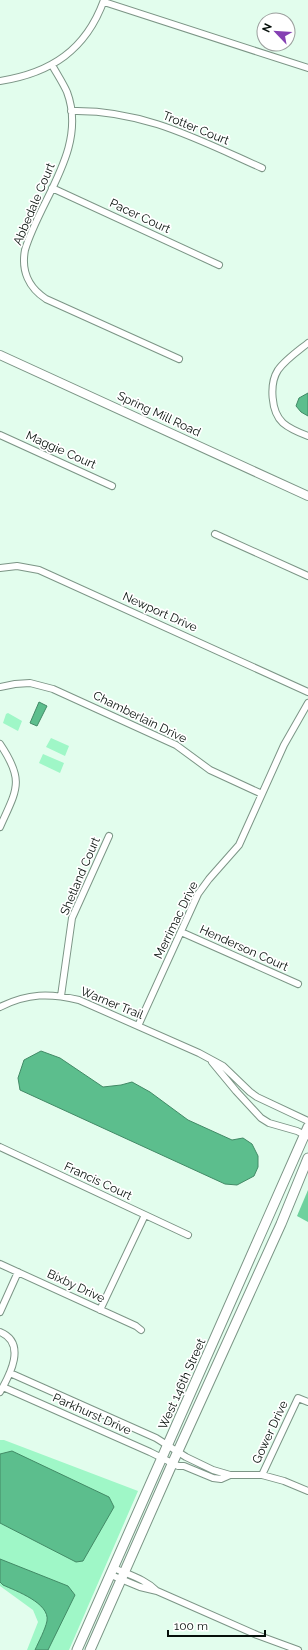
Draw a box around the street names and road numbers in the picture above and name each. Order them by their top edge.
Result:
street label: Trotter Court [161,108,231,148]
street label: Abbedale Court [10,161,58,247]
street label: Pacer Court [107,196,173,236]
street label: Spring Mill Road [115,389,203,439]
street label: Maggie Court [24,428,98,472]
street label: Newport Drive [120,589,200,635]
street label: Chamberlain Drive [91,688,189,746]
street label: Shetland Court [57,835,103,917]
street label: Merrimac Drive [151,879,201,961]
street label: Henderson Court [198,922,290,974]
street label: Warner Trail [79,984,146,1022]
street label: Francis Court [62,1159,134,1203]
street label: Bixby Drive [45,1267,107,1305]
street label: West 146th Street [156,1336,208,1432]
street label: Parkhurst Drive [51,1390,133,1438]
street label: Gower Drive [249,1398,291,1466]

